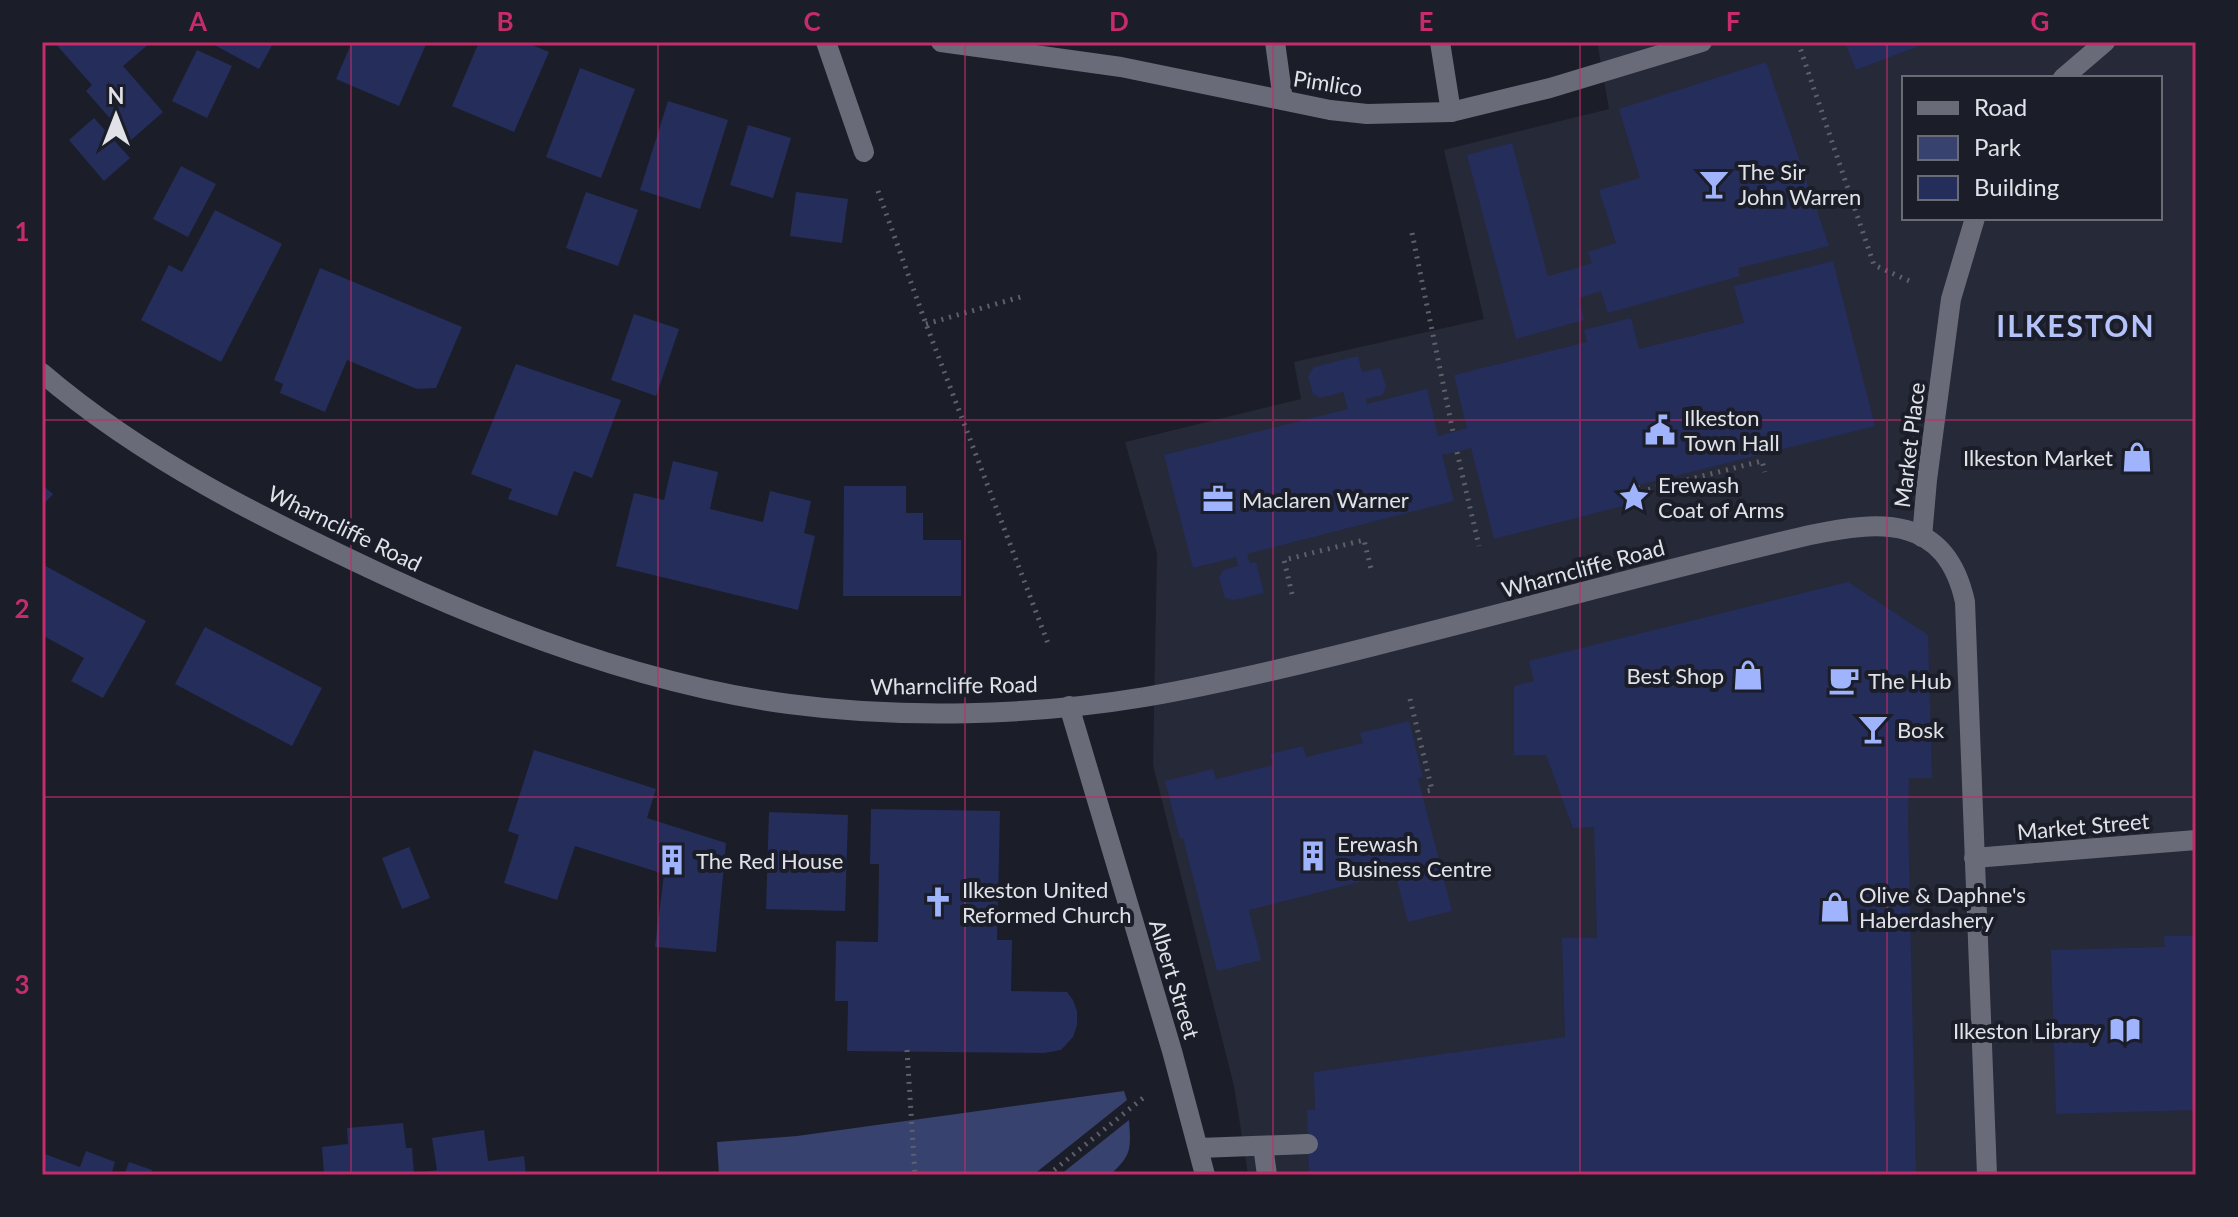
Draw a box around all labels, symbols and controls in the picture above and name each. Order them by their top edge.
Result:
text: A [188,5,208,37]
text: B [496,5,514,37]
text: C [803,5,821,37]
text: D [1109,5,1129,37]
text: E [1419,5,1433,37]
text: F [1726,5,1740,37]
text: G [2031,5,2049,37]
street label: Pimlico [1291,64,1365,102]
north arrow [76,76,156,156]
legend [1902,76,2162,220]
text: N [108,82,124,109]
text: Road [1974,92,2027,121]
text: Park [1974,132,2022,161]
place label: The Sir John Warren [1738,158,1861,210]
bar icon: The Sir John Warren [1697,167,1731,201]
text: Building [1974,172,2059,201]
text: 1 [14,215,30,247]
district label: ILKESTON [1996,307,2156,343]
street label: Market Place [1888,381,1930,509]
place label: Ilkeston Town Hall [1684,404,1780,456]
public building icon: Ilkeston Town Hall [1643,413,1677,447]
shop icon: Ilkeston Market [2120,440,2154,474]
place label: Ilkeston Market [1963,444,2113,471]
place label: Erewash Coat of Arms [1658,471,1784,523]
street label: Wharncliffe Road [264,479,426,577]
place icon: Erewash Coat of Arms [1617,480,1651,514]
office icon: Maclaren Warner [1201,482,1235,516]
place label: Maclaren Warner [1242,486,1409,513]
street label: Wharncliffe Road [1499,533,1667,603]
text: 2 [14,592,30,624]
shop icon: Best Shop [1731,658,1765,692]
place label: Best Shop [1626,662,1724,689]
cafe icon: The Hub [1827,663,1861,697]
place label: The Hub [1868,667,1952,694]
street label: Wharncliffe Road [870,670,1038,700]
bar icon: Bosk [1856,712,1890,746]
place label: Bosk [1897,716,1945,743]
street label: Market Street [2016,807,2150,845]
place label: Erewash Business Centre [1337,830,1492,882]
building icon: Erewash Business Centre [1296,839,1330,873]
building icon: The Red House [655,843,689,877]
place label: The Red House [696,847,843,874]
place label: Ilkeston United Reformed Church [962,876,1132,928]
place label: Olive & Daphne's Haberdashery [1859,881,2026,933]
church icon: Ilkeston United Reformed Church [921,885,955,919]
shop icon: Olive & Daphne's Haberdashery [1818,890,1852,924]
street label: Albert Street [1144,916,1206,1042]
text: 3 [14,968,30,1000]
library icon: Ilkeston Library [2108,1013,2142,1047]
place label: Ilkeston Library [1953,1017,2102,1044]

